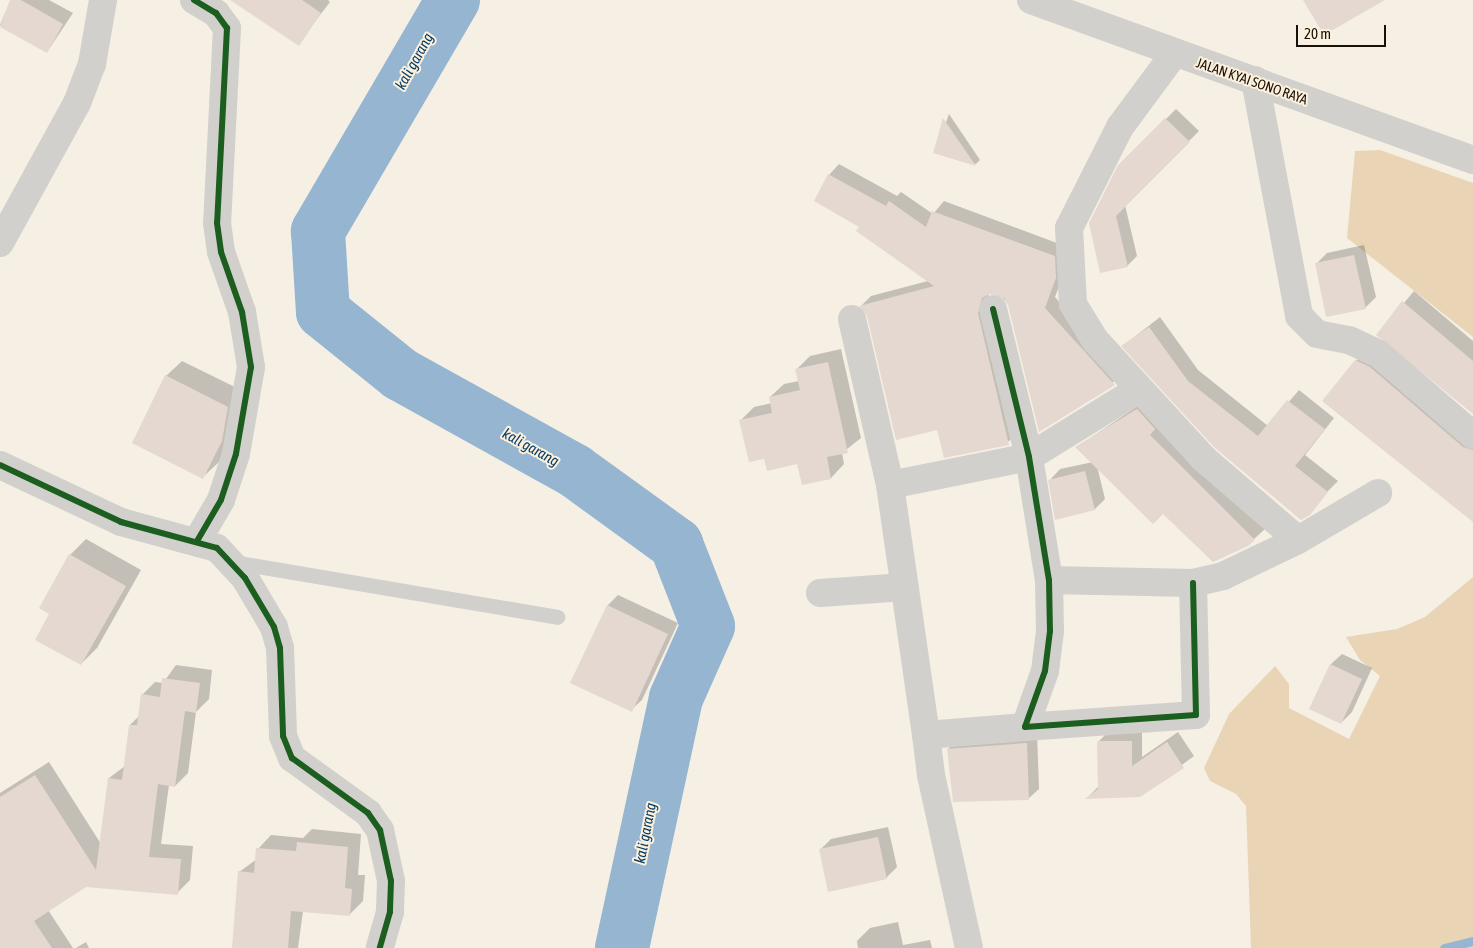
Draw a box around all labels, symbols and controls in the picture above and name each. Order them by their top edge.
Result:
scale bar [1298,15,1388,47]
text: 20 m [1304,25,1331,42]
water label: kali garang [391,30,437,92]
street label: JALAN KYAI SONO RAYA [1194,54,1310,108]
water label: kali garang [500,424,562,470]
water label: kali garang [630,801,660,865]

